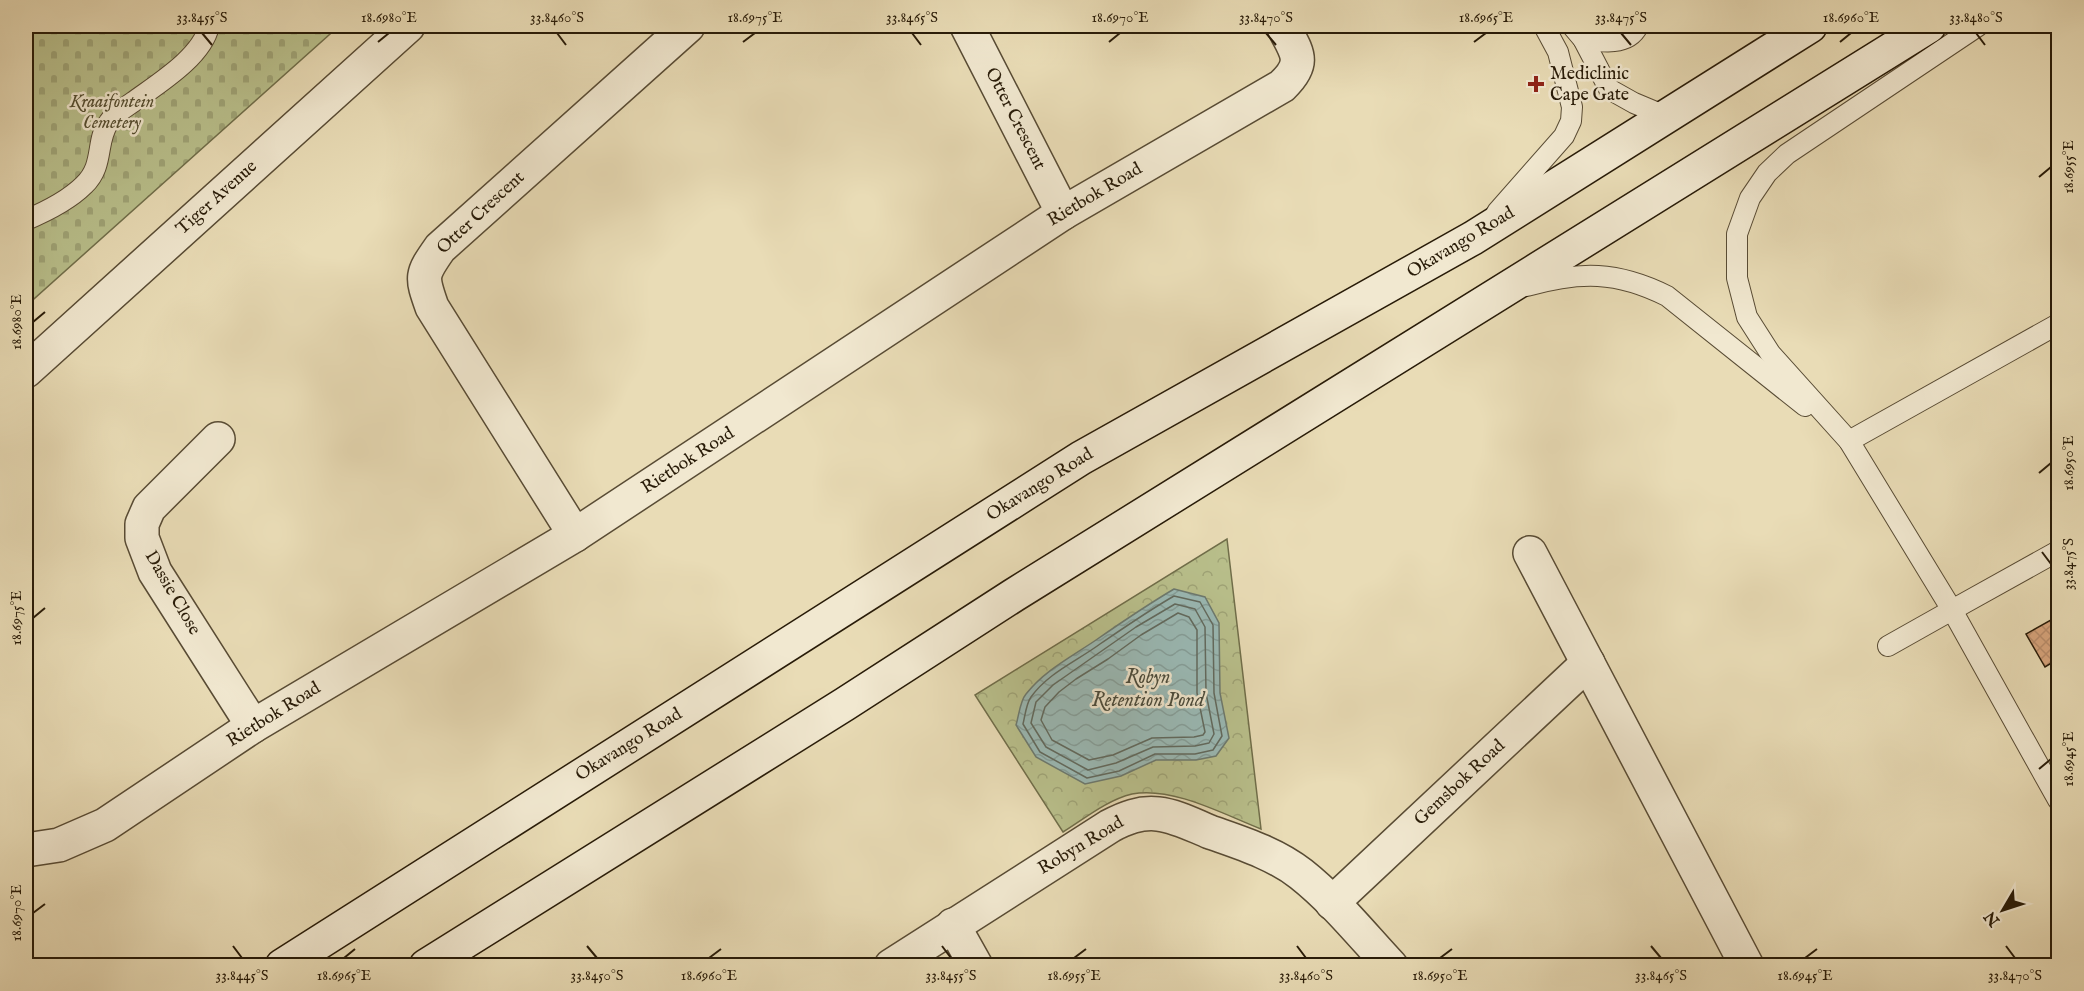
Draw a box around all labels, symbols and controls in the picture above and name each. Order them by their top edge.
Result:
text: 33.8455°S [177,8,227,27]
text: 18.6980°E [361,8,417,27]
text: 33.8460°S [530,8,584,27]
text: 18.6975°E [727,8,783,27]
text: 33.8465°S [886,8,938,27]
text: 18.6970°E [1091,8,1149,27]
text: 33.8470°S [1239,8,1293,27]
text: 18.6965°E [1459,8,1513,27]
text: 33.8475°S [1595,8,1647,27]
text: 18.6960°E [1823,8,1879,27]
text: 33.8480°S [1949,8,2003,27]
place label: Mediclinic Cape Gate [1550,63,1629,107]
street label: Otter Crescent [979,64,1051,174]
marker: Mediclinic Cape Gate [1527,75,1545,93]
park label: Kraaifontein Cemetery [69,91,154,135]
text: 18.6955°E [2059,140,2078,194]
street label: Tiger Avenue [172,155,262,241]
street label: Rietbok Road [1044,158,1147,232]
street label: Otter Crescent [432,166,530,260]
street label: Okavango Road [1403,202,1519,284]
text: 18.6980°E [7,294,26,350]
street label: Rietbok Road [637,422,739,500]
text: 18.6950°E [2059,435,2078,491]
street label: Okavango Road [982,443,1098,527]
text: 33.8475°S [2059,538,2078,590]
street label: Dassie Close [139,547,205,639]
text: 18.6975°E [7,590,26,646]
water label: Robyn Retention Pond [1092,665,1206,713]
street label: Rietbok Road [223,677,325,753]
street label: Okavango Road [571,703,687,787]
text: 18.6945°E [2059,731,2078,787]
street label: Gemsbok Road [1410,735,1511,831]
street label: Robyn Road [1034,811,1128,881]
north arrow [1973,880,2033,940]
text: 18.6970°E [7,884,26,942]
text: N [1981,906,2006,931]
text: 33.8445°S [216,966,268,985]
text: 18.6965°E [317,966,371,985]
text: 33.8450°S [571,966,623,985]
text: 18.6960°E [681,966,737,985]
text: 33.8455°S [926,966,976,985]
text: 18.6955°E [1047,966,1101,985]
text: 33.8460°S [1279,966,1333,985]
text: 18.6950°E [1412,966,1468,985]
text: 33.8465°S [1635,966,1687,985]
text: 18.6945°E [1777,966,1833,985]
text: 33.8470°S [1988,966,2042,985]

